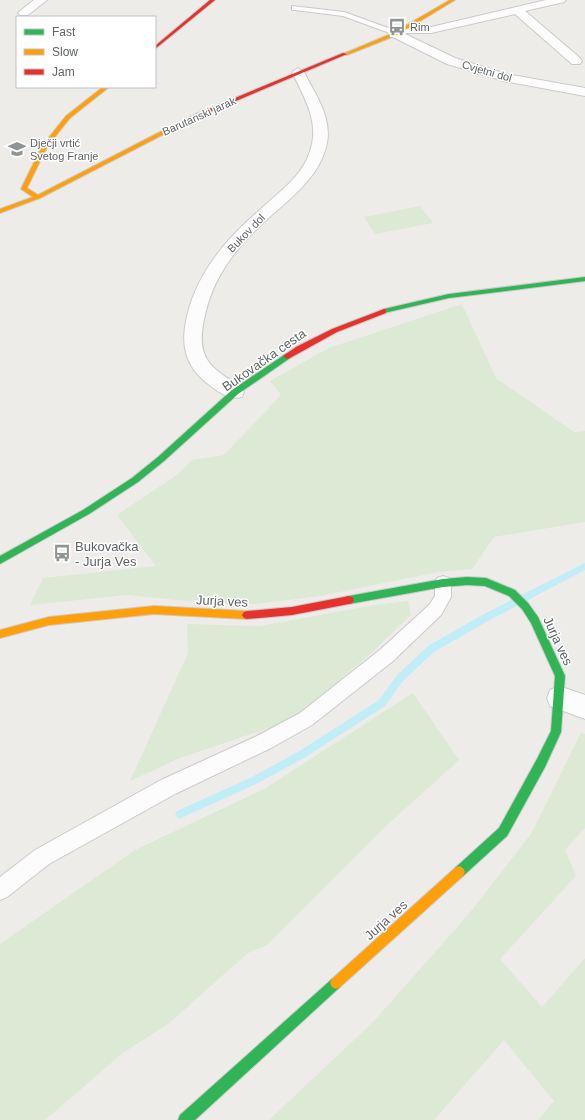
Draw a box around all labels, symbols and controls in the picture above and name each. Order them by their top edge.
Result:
legend [16,16,156,88]
bus stop icon: Rim [387,17,407,37]
place label: Rim [410,21,430,33]
text: Fast [52,25,76,39]
text: Slow [52,45,78,59]
street label: Cvjetni dol [461,58,513,84]
text: Jam [52,65,75,79]
street label: Barutanski jarak [161,94,238,138]
place label: Dječji vrtić Svetog Franje [30,137,98,162]
school or university icon: Dječji vrtić Svetog Franje [7,139,27,159]
street label: Bukov dol [225,211,267,255]
street label: Bukovačka cesta [219,325,309,394]
place label: Bukovačka - Jurja Ves [75,539,139,569]
bus stop icon: Bukovačka - Jurja Ves [52,543,72,563]
street label: Jurja ves [196,592,249,610]
street label: Jurja ves [540,614,576,668]
street label: Jurja ves [362,897,411,943]

